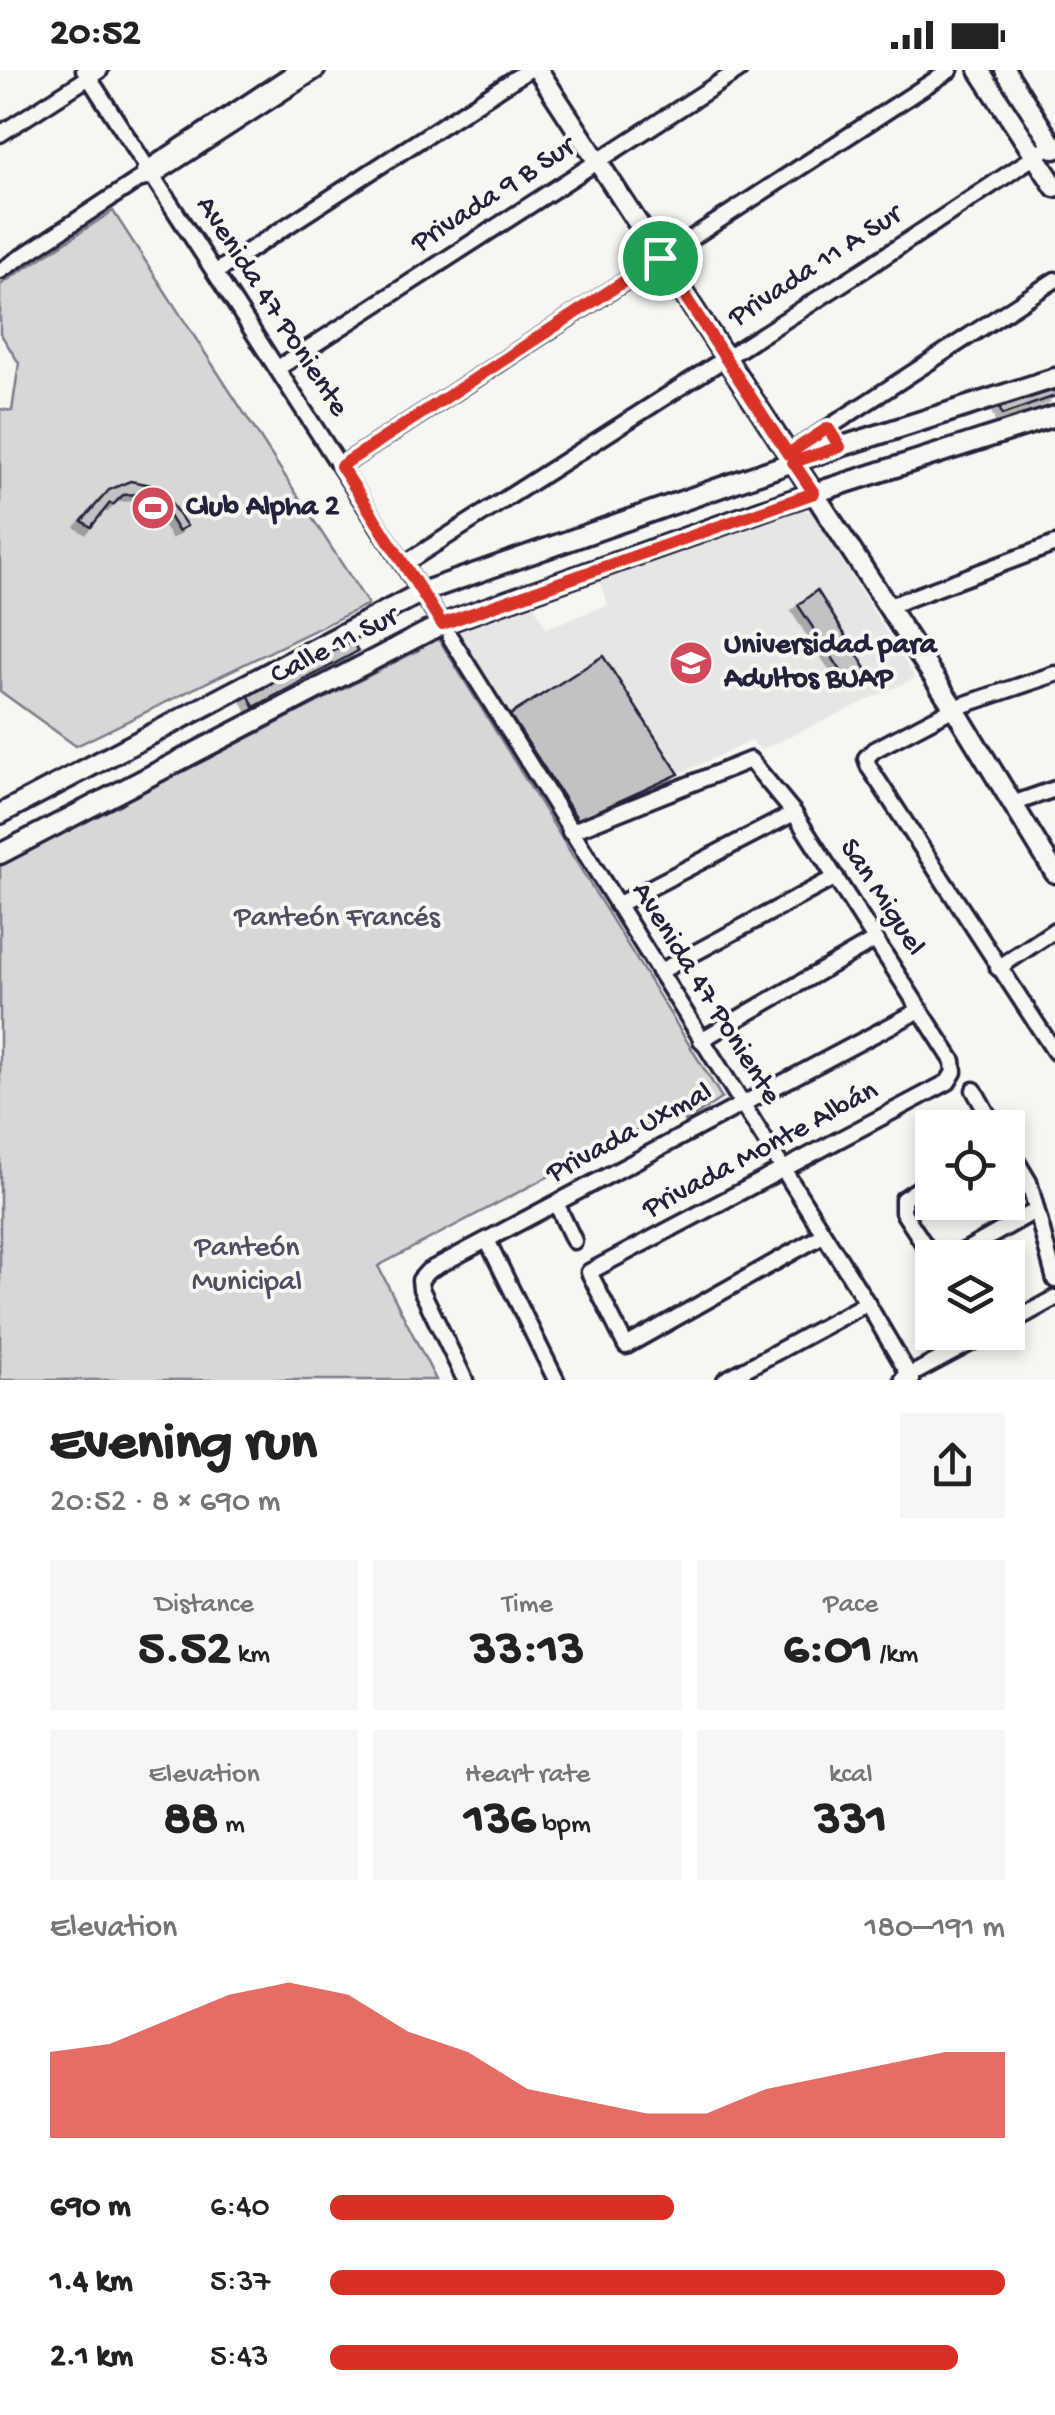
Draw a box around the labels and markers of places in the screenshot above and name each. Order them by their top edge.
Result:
pin [618,216,703,301]
sports icon: Club Alpha 2 [130,485,176,531]
place label: Club Alpha 2 [186,491,340,526]
place label: Universidad para Adultos BUAP [723,629,938,698]
school or university icon: Universidad para Adultos BUAP [668,640,714,686]

